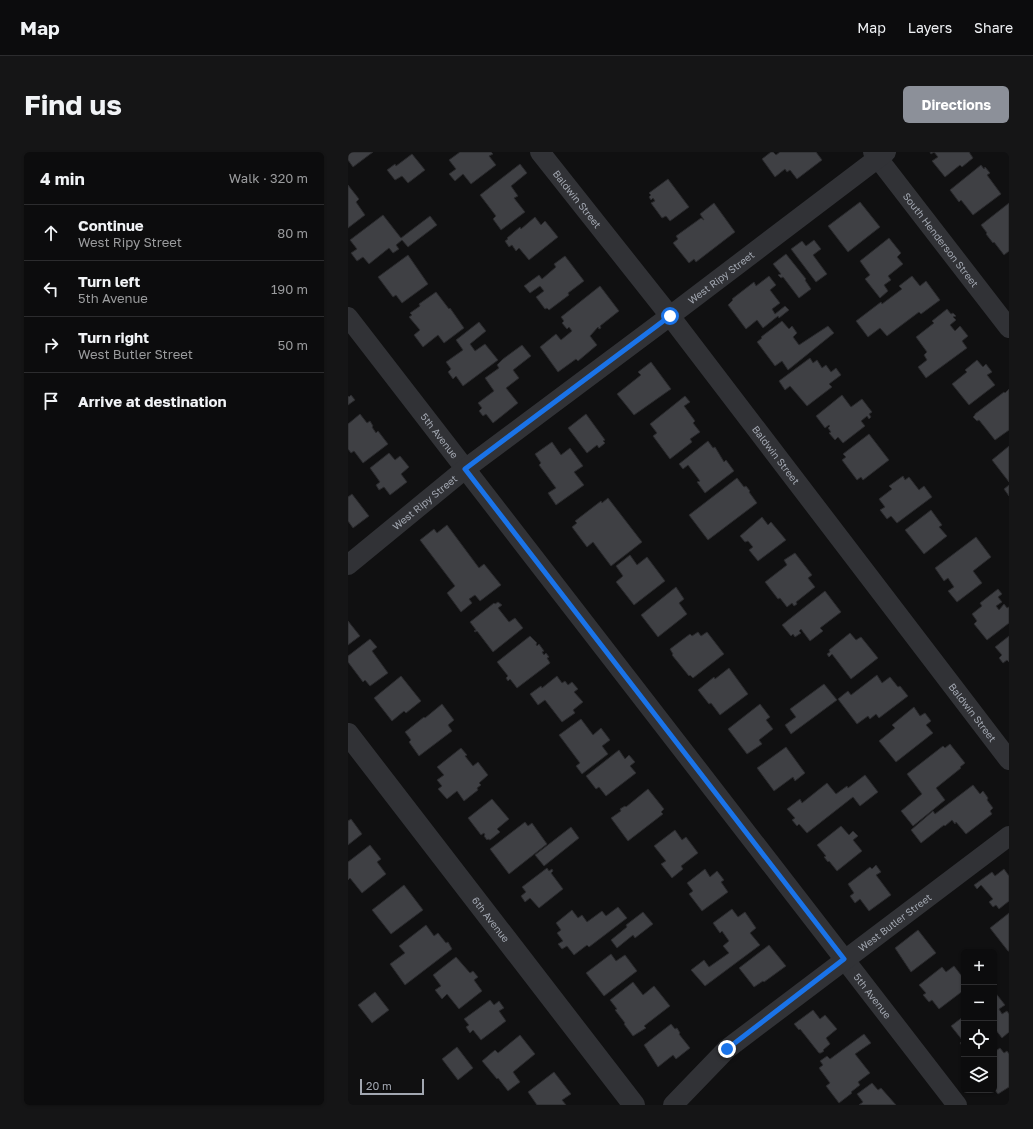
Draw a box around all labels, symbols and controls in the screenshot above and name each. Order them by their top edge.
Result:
text: Map [20,16,60,39]
text: Map [857,19,886,36]
text: Layers [908,19,952,36]
text: Share [974,19,1013,36]
button: Directions [903,86,1009,123]
text: Find us [24,88,122,121]
text: 4 min [40,168,85,189]
street label: Baldwin Street [551,168,604,230]
text: Walk · 320 m [229,170,308,186]
street label: South Henderson Street [901,190,981,289]
text: Continue [78,216,144,234]
icon: ahead [40,222,62,244]
text: 80 m [277,225,308,241]
text: West Ripy Street [78,234,182,250]
street label: West Ripy Street [685,248,756,306]
text: Turn left [78,272,140,290]
icon: left [40,278,62,300]
text: 190 m [271,281,308,297]
text: 5th Avenue [78,290,148,306]
route start [661,307,679,325]
text: Turn right [78,328,149,346]
icon: right [40,334,62,356]
text: 50 m [278,337,308,353]
text: West Butler Street [78,346,193,362]
icon: arrive [40,390,62,412]
text: Arrive at destination [78,392,227,410]
street label: 5th Avenue [419,411,461,461]
street label: Baldwin Street [750,423,802,487]
street label: West Ripy Street [390,472,459,532]
street label: Baldwin Street [946,681,999,744]
street label: West Butler Street [856,891,934,954]
street label: 6th Avenue [470,894,512,945]
map controls [961,949,997,1093]
button: + [961,949,997,985]
street label: 5th Avenue [851,971,894,1021]
button: − [961,985,997,1021]
button: locate [961,1021,997,1057]
route end [718,1040,736,1058]
button: layers [961,1057,997,1093]
scale bar [360,1077,424,1096]
text: 20 m [366,1079,392,1092]

